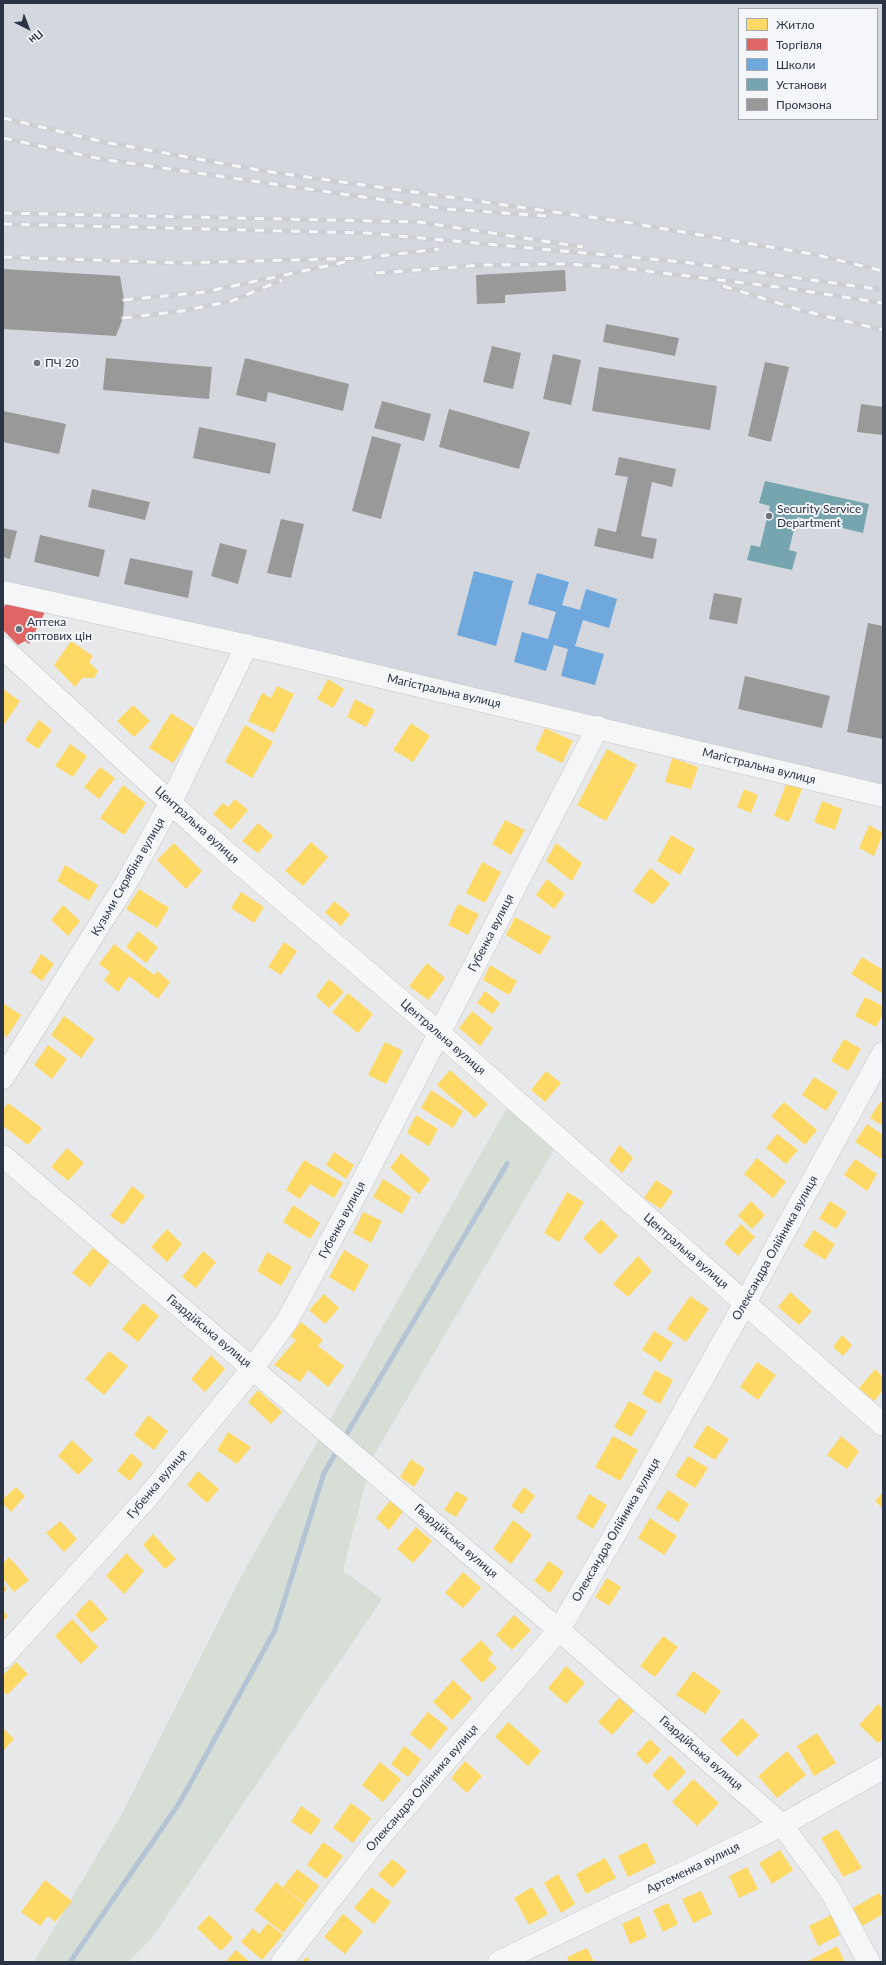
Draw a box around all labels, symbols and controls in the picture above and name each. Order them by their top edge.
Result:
north arrow [8,8,48,48]
legend [738,8,878,120]
text: Житло [776,17,815,32]
text: Пн [27,28,46,47]
text: Торгівля [776,37,822,52]
text: Школи [776,57,815,72]
text: Установи [776,77,827,92]
text: Промзона [776,97,832,112]
place label: ПЧ 20 [45,356,79,370]
marker: ПЧ 20 [32,358,42,368]
place label: Security Service Department [777,502,861,530]
marker: Security Service Department [764,511,774,521]
place label: Аптека оптових цін [27,615,92,643]
marker: Аптека оптових цін [14,624,24,634]
street label: Магістральна вулиця [386,671,502,711]
street label: Магістральна вулиця [701,745,817,787]
street label: Центральна вулиця [152,784,242,866]
street label: Кузьми Скрябіна вулиця [88,815,168,939]
street label: Губенка вулиця [465,892,517,974]
street label: Центральна вулиця [398,996,488,1078]
street label: Олександра Олійника вулиця [729,1173,821,1323]
street label: Губенка вулиця [316,1179,368,1261]
street label: Центральна вулиця [641,1210,731,1292]
street label: Гвардійська вулиця [164,1291,254,1371]
street label: Губенка вулиця [124,1447,190,1521]
street label: Олександра Олійника вулиця [569,1456,663,1604]
street label: Гвардійська вулиця [411,1501,501,1581]
street label: Гвардійська вулиця [656,1713,746,1793]
street label: Олександра Олійника вулиця [363,1722,481,1854]
street label: Артеменка вулиця [644,1839,742,1897]

